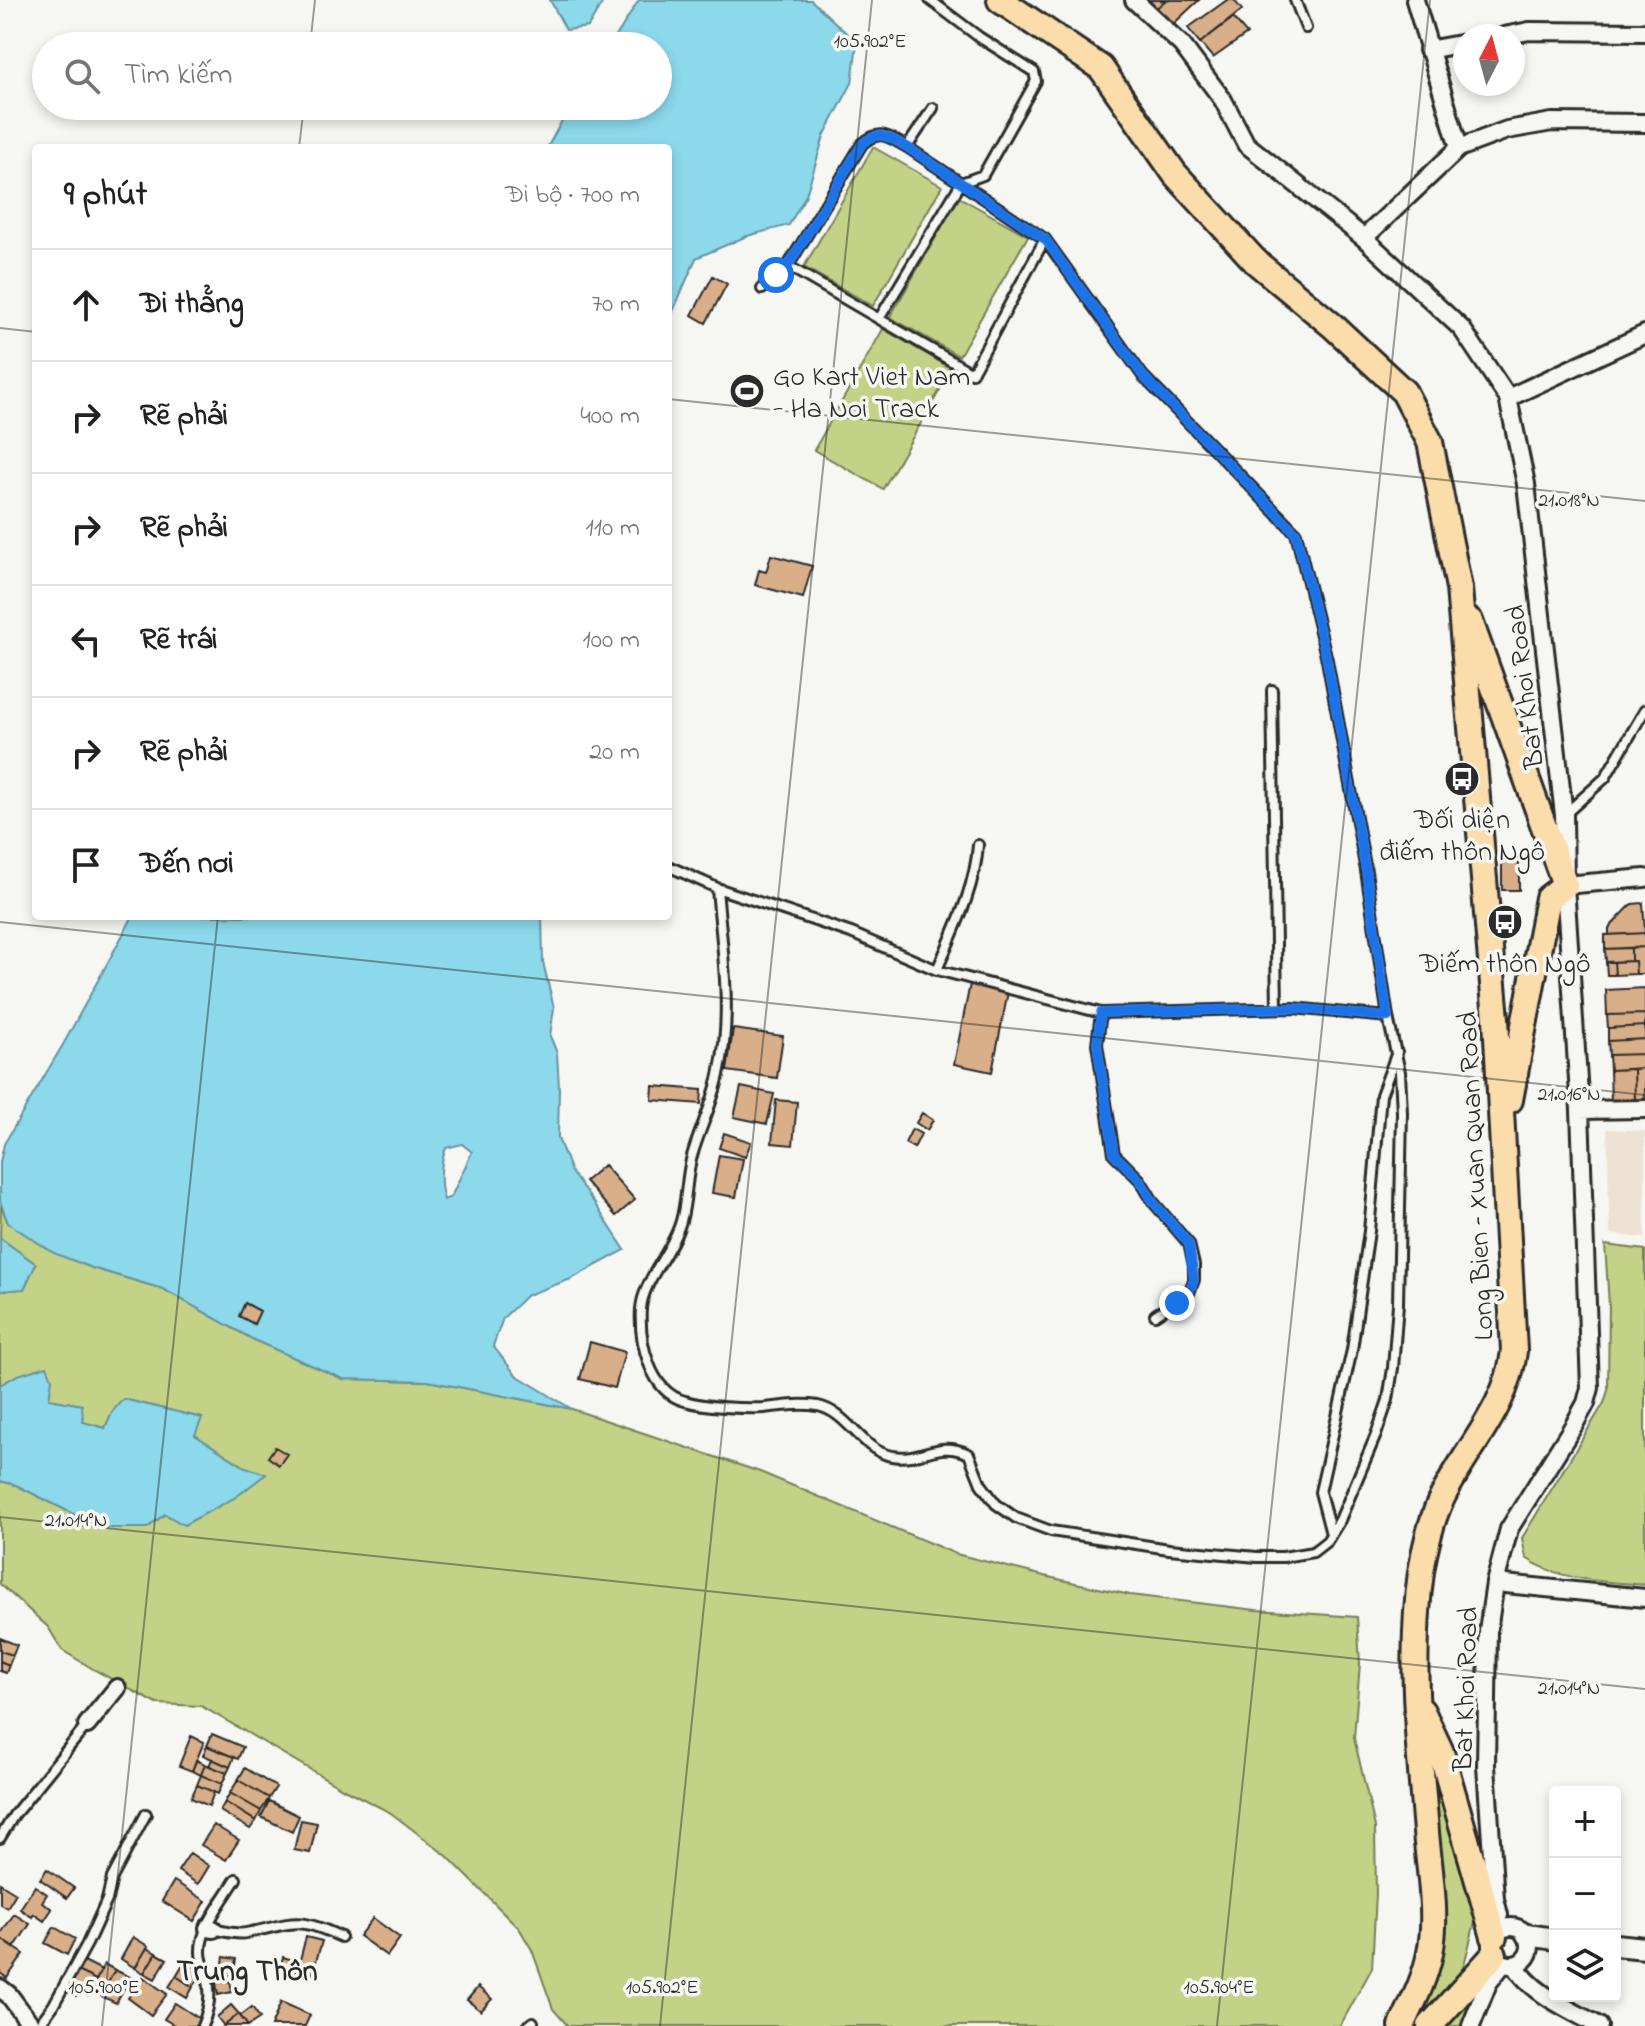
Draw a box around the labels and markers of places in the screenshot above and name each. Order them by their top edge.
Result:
place label: Go Kart Viet Nam - Ha Noi Track [773,358,970,431]
sports icon: Go Kart Viet Nam - Ha Noi Track [728,372,766,410]
bus stop icon: Đối diện điếm thôn Ngô [1443,760,1481,798]
place label: Đối diện điếm thôn Ngô [1379,801,1545,874]
bus stop icon: Điếm thôn Ngô [1486,903,1524,941]
place label: Điếm thôn Ngô [1419,945,1591,986]

